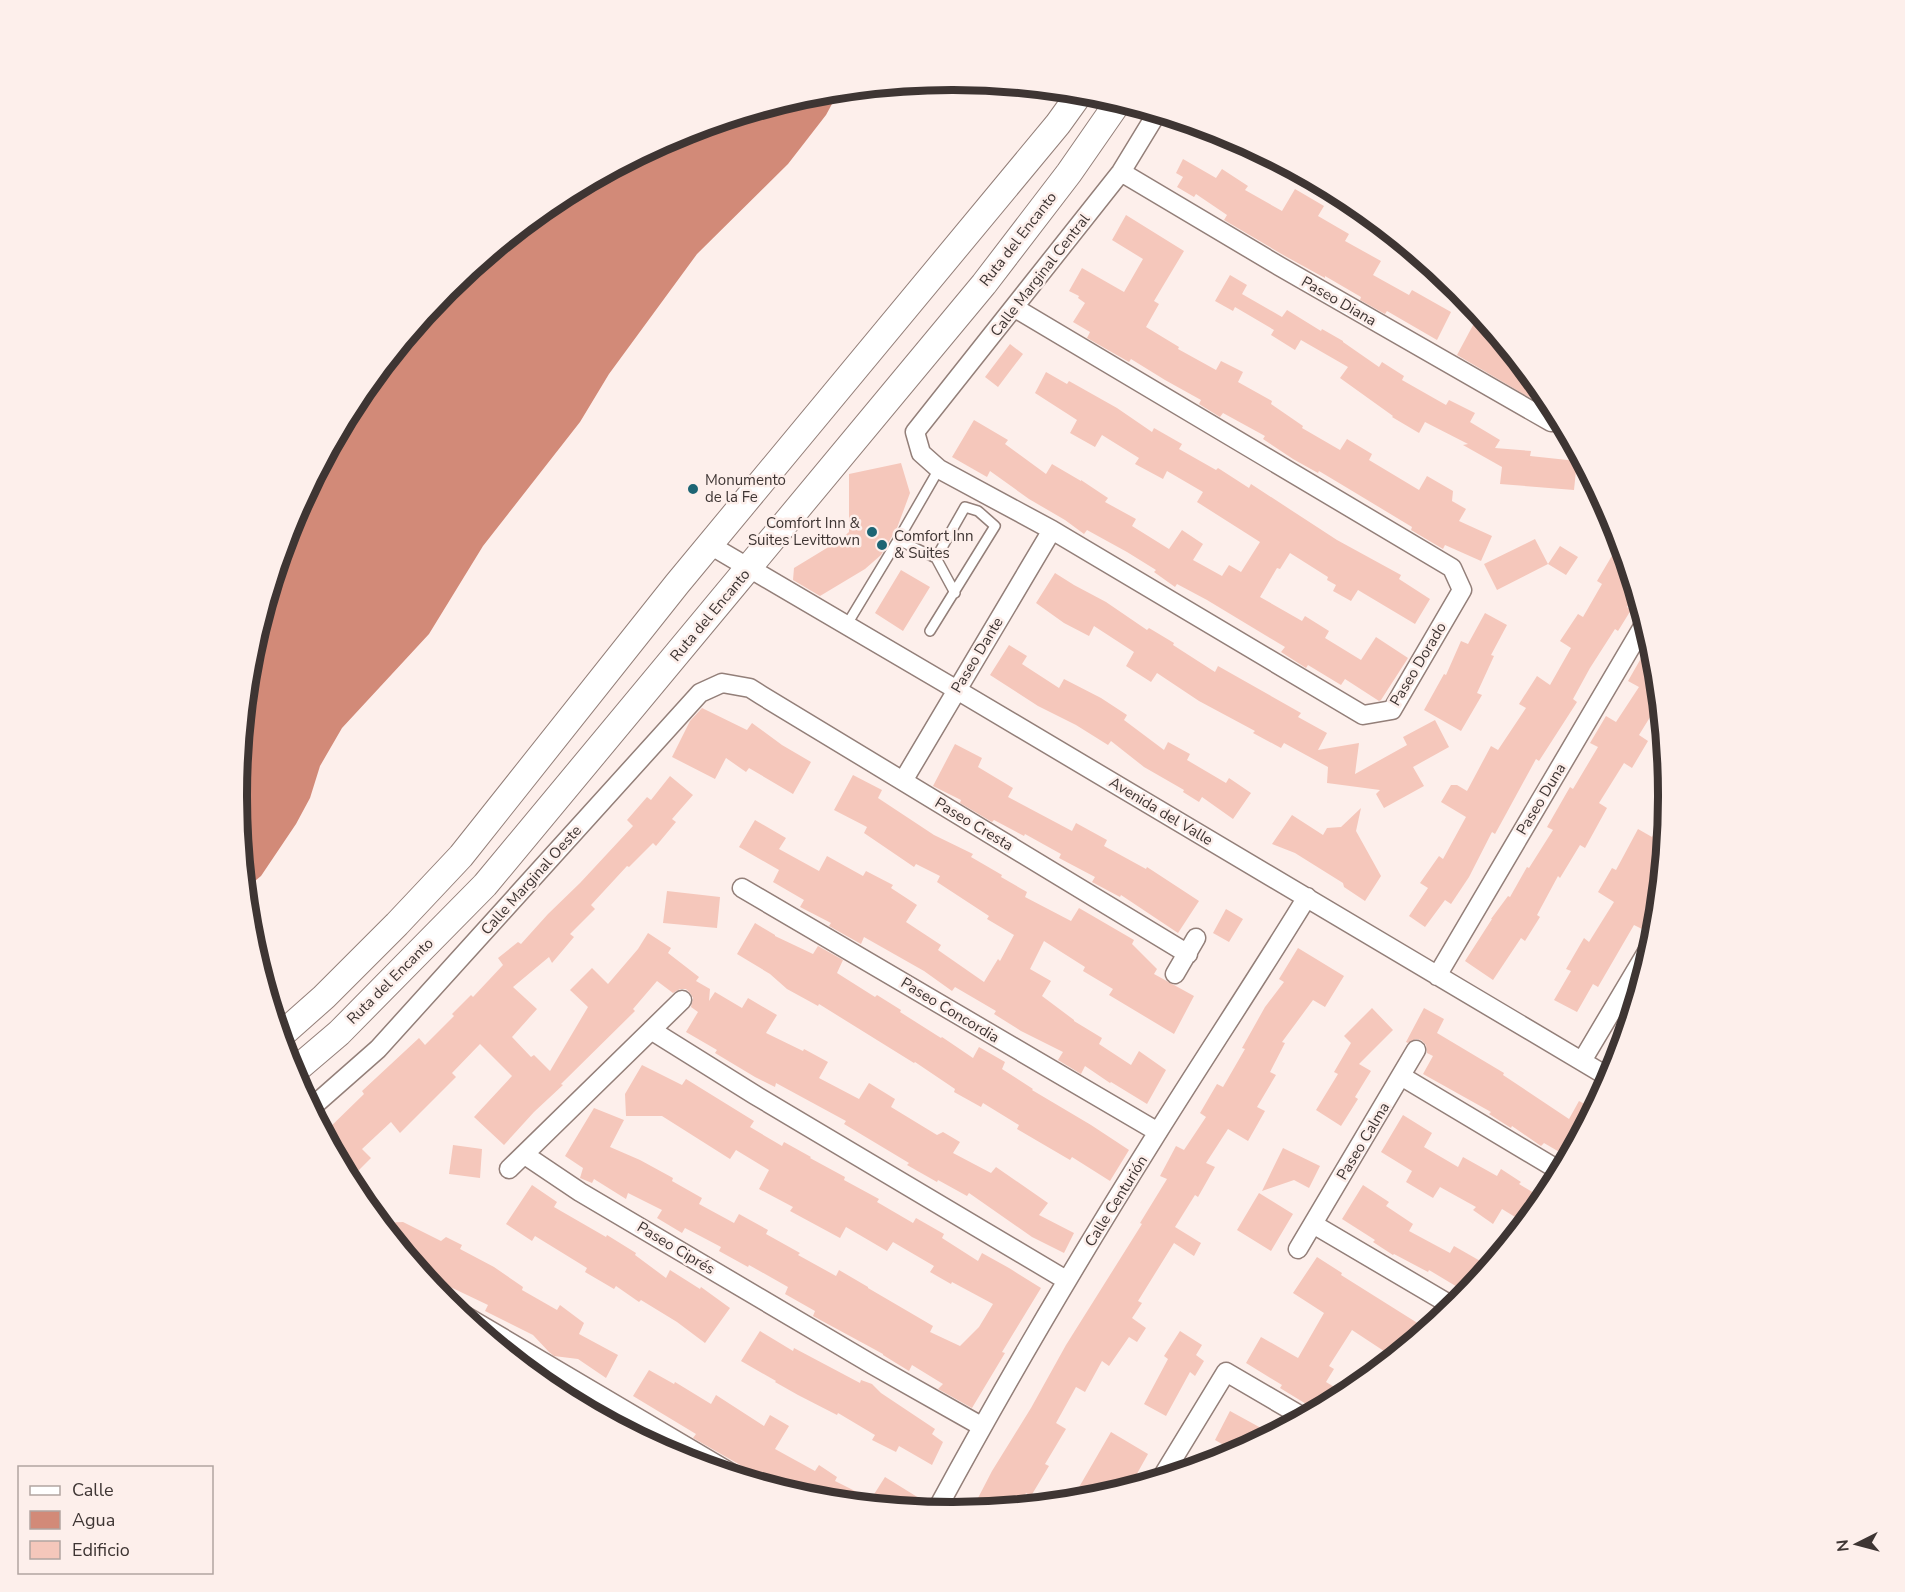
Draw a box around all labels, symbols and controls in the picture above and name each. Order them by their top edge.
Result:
street label: Ruta del Encanto [975,188,1061,290]
street label: Calle Marginal Central [986,209,1095,340]
street label: Paseo Diana [1298,271,1380,331]
place label: Monumento de la Fe [705,470,786,507]
marker: Monumento de la Fe [686,482,700,496]
place label: Comfort Inn & Suites Levittown [748,513,861,550]
marker: Comfort Inn & Suites Levittown [865,525,879,539]
place label: Comfort Inn & Suites [894,526,974,563]
marker: Comfort Inn & Suites [875,538,889,552]
street label: Ruta del Encanto [665,565,755,665]
street label: Paseo Dante [946,613,1008,697]
street label: Paseo Dorado [1385,618,1451,710]
street label: Paseo Duna [1512,759,1570,839]
street label: Avenida del Valle [1105,772,1217,850]
street label: Paseo Cresta [931,793,1017,855]
street label: Calle Marginal Oeste [476,821,586,939]
street label: Ruta del Encanto [342,933,438,1029]
street label: Paseo Concordia [897,973,1003,1047]
street label: Paseo Calma [1332,1098,1394,1184]
street label: Calle Centurión [1080,1152,1152,1250]
street label: Paseo Ciprés [633,1217,719,1279]
legend [18,1466,213,1574]
text: Calle [72,1478,114,1502]
text: Agua [72,1508,115,1532]
north arrow [1827,1514,1887,1574]
text: Edificio [72,1538,130,1562]
text: N [1832,1538,1855,1553]

